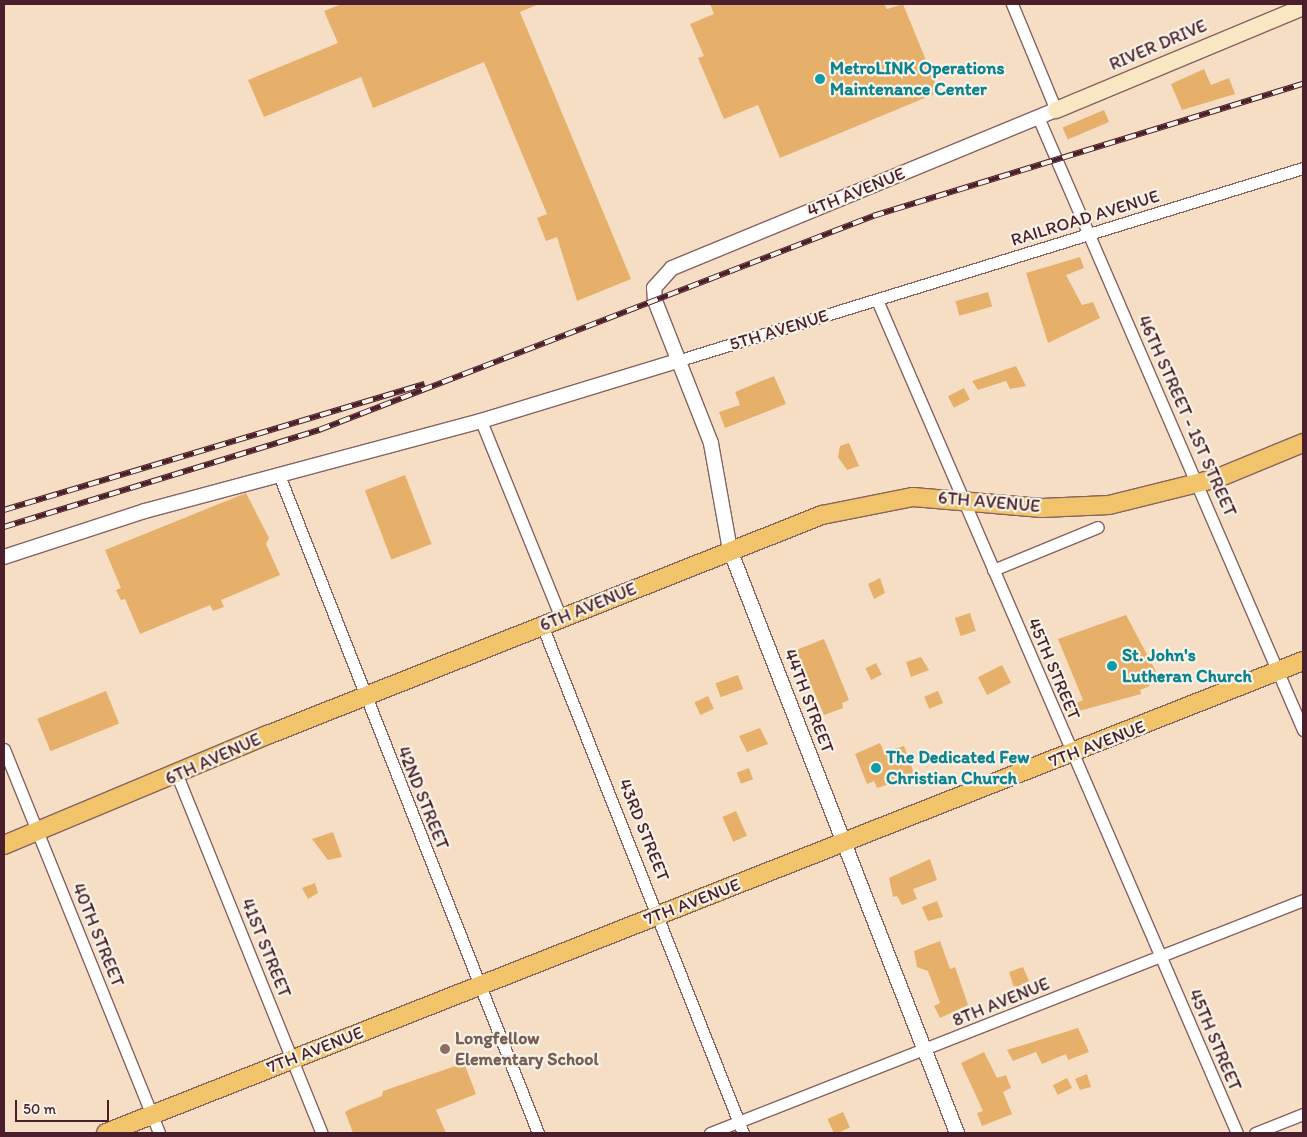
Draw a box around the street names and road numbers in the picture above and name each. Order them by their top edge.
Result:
street label: RIVER DRIVE [1106,15,1210,75]
street label: 4TH AVENUE [804,163,908,221]
street label: RAILROAD AVENUE [1009,185,1161,251]
street label: 5TH AVENUE [727,305,831,355]
street label: 46TH STREET - 1ST STREET [1133,312,1241,520]
street label: 6TH AVENUE [937,487,1041,517]
street label: 6TH AVENUE [537,578,639,636]
street label: 45TH STREET [1023,615,1085,723]
street label: 44TH STREET [779,646,839,756]
street label: 7TH AVENUE [1046,716,1148,772]
street label: 6TH AVENUE [162,728,264,790]
street label: 42ND STREET [393,743,453,853]
street label: 43RD STREET [614,776,674,884]
street label: 7TH AVENUE [641,874,743,930]
street label: 40TH STREET [67,880,129,990]
street label: 41ST STREET [236,895,296,1001]
street label: 8TH AVENUE [950,973,1052,1031]
street label: 45TH STREET [1184,986,1246,1094]
street label: 7TH AVENUE [264,1022,366,1078]

